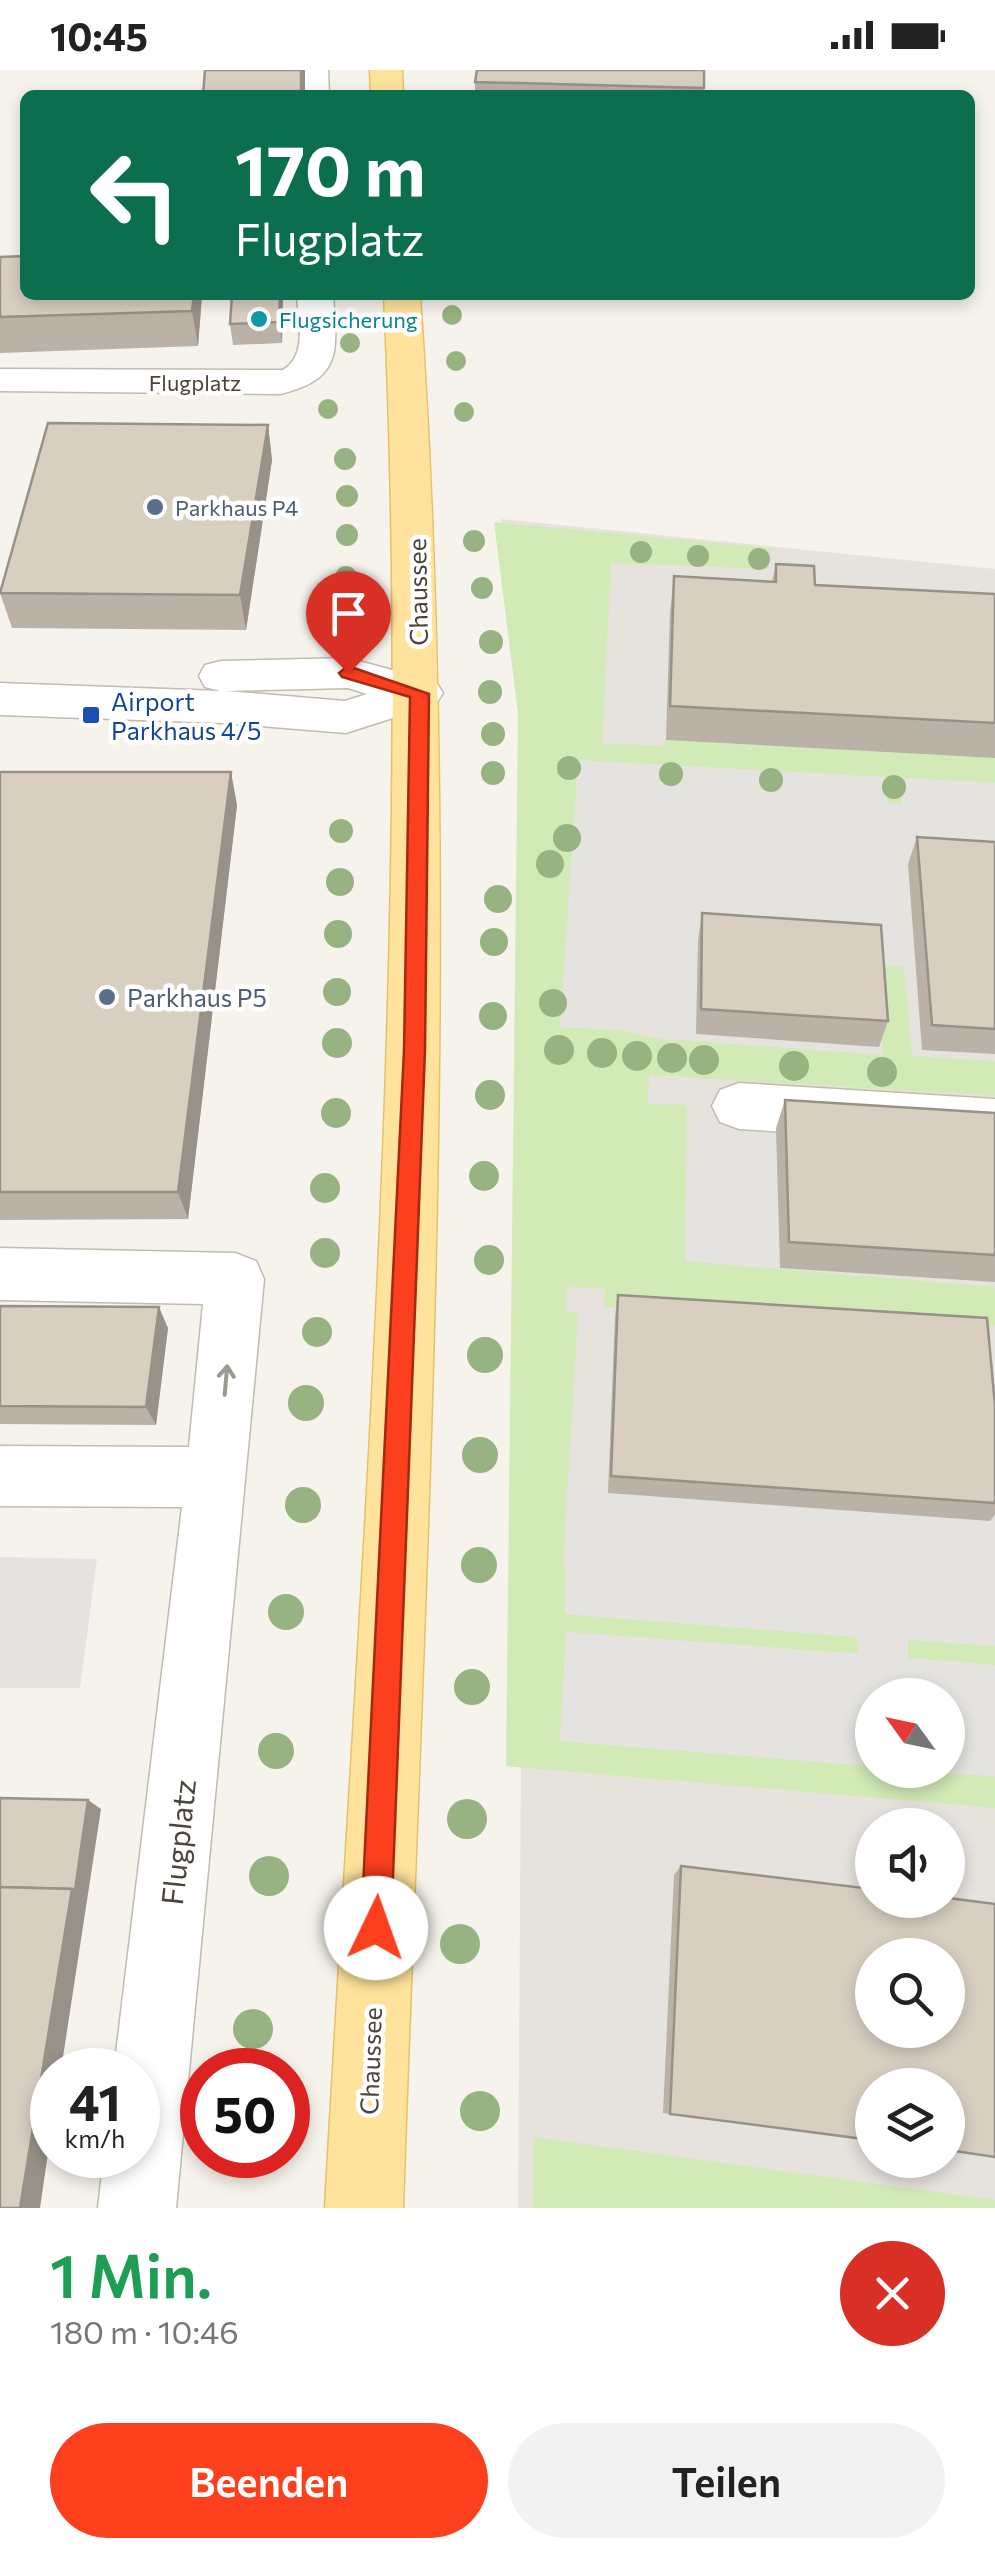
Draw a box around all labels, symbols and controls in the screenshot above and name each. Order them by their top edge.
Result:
text: 10:45 [50,12,148,59]
text: 170 m [235,125,426,210]
icon: left [70,130,200,260]
text: Flugplatz [235,210,424,265]
place label: Flugsicherung [279,306,418,333]
marker: Flugsicherung [248,308,270,330]
street label: Flugplatz [149,369,241,396]
place label: Parkhaus P4 [175,494,298,521]
marker: Parkhaus P4 [144,496,166,518]
street label: Chaussee [401,538,433,646]
pin [306,571,391,674]
icon: arrive [321,586,376,641]
place label: Airport Parkhaus 4/5 [111,686,261,745]
marker: Airport Parkhaus 4/5 [80,704,102,726]
place label: Parkhaus P5 [127,982,267,1012]
marker: Parkhaus P5 [96,986,118,1008]
one-way arrow [216,1364,235,1396]
north arrow [855,1678,965,1788]
map controls [855,1678,965,2178]
street label: Flugplatz [152,1777,202,1907]
button: sound [855,1808,965,1918]
position arrow [324,1876,428,1980]
button: search [855,1938,965,2048]
street label: Chaussee [353,2007,387,2115]
speed limit sign: 50 [180,2048,310,2178]
button: layers [855,2068,965,2178]
text: 41 [69,2070,121,2131]
text: km/h [65,2123,125,2153]
text: 1 Min. [50,2237,212,2310]
button: close [840,2241,945,2346]
text: 180 m · 10:46 [50,2311,239,2351]
button: Beenden [50,2423,488,2538]
button: Teilen [508,2423,945,2538]

